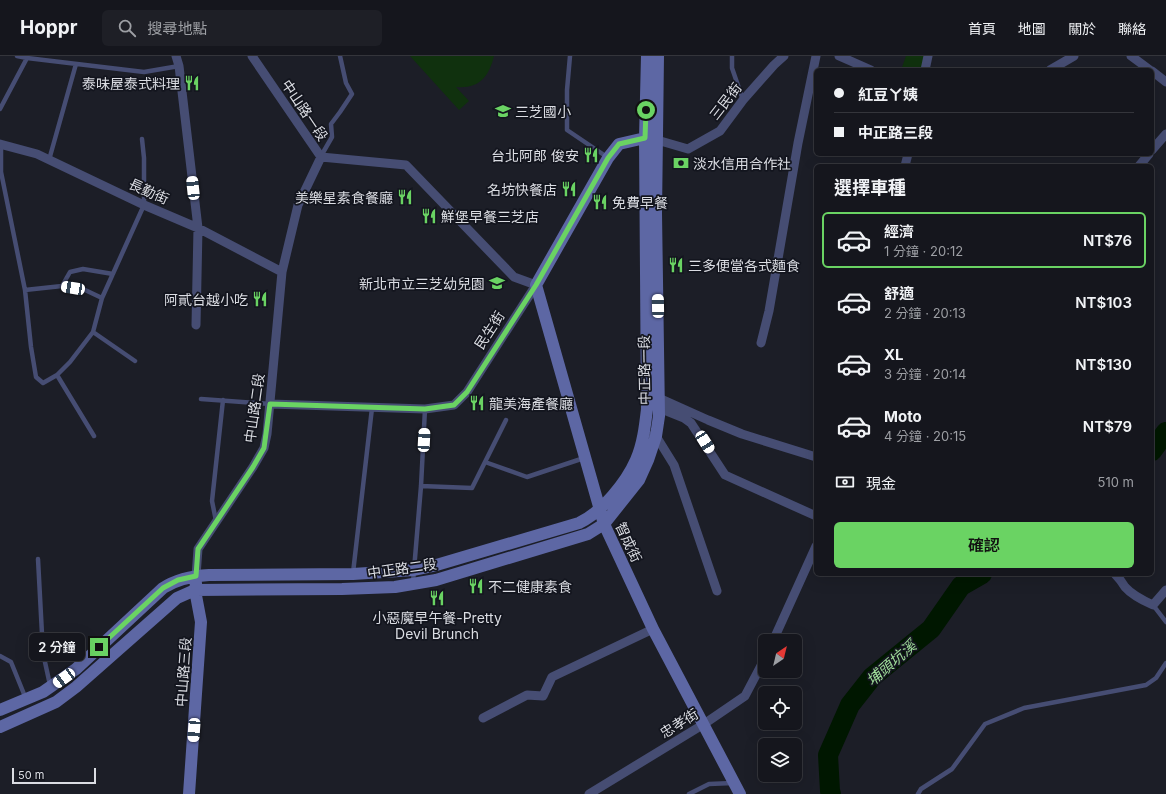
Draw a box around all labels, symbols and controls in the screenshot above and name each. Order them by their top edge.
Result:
search box [102,10,382,46]
text: Hoppr [20,16,78,39]
icon: search [116,17,138,39]
text: 搜尋地點 [148,19,208,38]
text: 首頁 [968,20,996,37]
text: 地圖 [1018,20,1046,37]
text: 關於 [1068,20,1096,37]
text: 聯絡 [1118,20,1146,37]
restaurant icon: 泰味屋泰式料理 [183,74,201,92]
place label: 泰味屋泰式料理 [82,75,180,92]
street label: 中山路一段 [278,76,332,144]
street label: 三民街 [705,79,745,123]
text: 紅豆ㄚ姨 [858,85,918,104]
route start [637,101,655,119]
school or university icon: 三芝國小 [494,102,512,120]
place label: 三芝國小 [515,103,571,120]
text: 中正路三段 [858,123,933,142]
restaurant icon: 台北阿郎 俊安 [582,146,600,164]
place label: 台北阿郎 俊安 [491,147,579,164]
bank icon: 淡水信用合作社 [672,154,690,172]
place label: 淡水信用合作社 [693,155,791,172]
street label: 長勤街 [126,175,172,207]
car [186,175,200,201]
text: 選擇車種 [834,177,906,198]
restaurant icon: 名坊快餐店 [560,180,578,198]
place label: 名坊快餐店 [487,181,557,198]
restaurant icon: 美樂星素食餐廳 [396,188,414,206]
place label: 美樂星素食餐廳 [295,189,393,206]
restaurant icon: 免費早餐 [591,193,609,211]
place label: 免費早餐 [612,194,668,211]
restaurant icon: 鮮堡早餐三芝店 [420,207,438,225]
place label: 鮮堡早餐三芝店 [441,208,539,225]
icon: car [836,222,872,258]
text: 經濟 [884,222,914,241]
text: NT$76 [1083,231,1132,250]
text: 1 分鐘 · 20:12 [884,243,963,259]
restaurant icon: 三多便當各式麵食 [667,256,685,274]
place label: 三多便當各式麵食 [688,257,800,274]
school or university icon: 新北市立三芝幼兒園 [488,274,506,292]
place label: 新北市立三芝幼兒園 [359,275,485,292]
car [60,280,86,296]
icon: car [836,284,872,320]
text: 舒適 [884,284,914,303]
restaurant icon: 阿貳台越小吃 [251,290,269,308]
place label: 阿貳台越小吃 [164,291,248,308]
text: NT$103 [1075,293,1132,312]
car [652,294,664,318]
text: 2 分鐘 · 20:13 [884,305,966,321]
street label: 民生街 [470,308,508,352]
street label: 中正路一段 [635,335,653,405]
text: XL [884,345,904,364]
icon: car [836,346,872,382]
text: NT$130 [1075,355,1132,374]
text: 3 分鐘 · 20:14 [884,366,966,382]
street label: 中山路二段 [241,372,267,444]
restaurant icon: 龍美海產餐廳 [468,394,486,412]
place label: 龍美海產餐廳 [489,395,573,412]
text: Moto [884,407,922,426]
icon: car [836,408,872,444]
text: NT$79 [1083,417,1132,436]
car [417,428,431,452]
text: 4 分鐘 · 20:15 [884,428,966,444]
car [694,429,716,455]
icon: cash [834,471,856,493]
text: 現金 [866,474,896,493]
text: 510 m [1098,474,1134,490]
street label: 智成街 [612,519,646,565]
button: 確認 [834,522,1134,568]
street label: 中正路二段 [366,555,438,581]
restaurant icon: 不二健康素食 [467,577,485,595]
place label: 不二健康素食 [488,578,572,595]
restaurant icon: 小惡魔早午餐-Pretty Devil Brunch [428,589,446,607]
place label: 小惡魔早午餐-Pretty Devil Brunch [372,609,502,642]
callout: 2 分鐘 [29,633,85,661]
north arrow [758,634,802,678]
map controls [758,634,802,782]
water label: 埔頭坑溪 [862,635,921,690]
street label: 中山路三段 [172,636,194,708]
route end [90,638,108,656]
text: 2 分鐘 [38,639,76,655]
car [51,666,77,690]
button: locate [758,686,802,730]
street label: 忠孝街 [657,705,701,741]
car [187,718,201,742]
button: layers [758,738,802,782]
scale bar [12,766,96,785]
text: 50 m [18,768,44,782]

